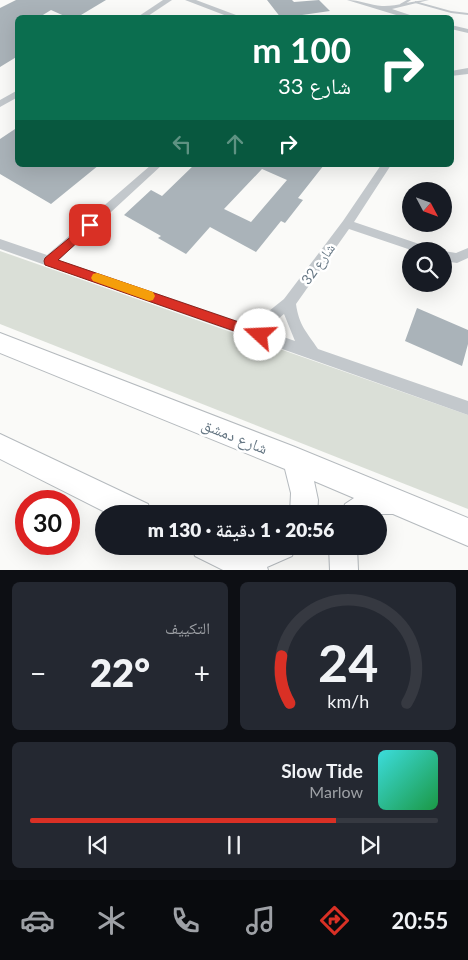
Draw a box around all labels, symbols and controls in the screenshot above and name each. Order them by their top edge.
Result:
text: 100 m [252,28,351,70]
icon: right [369,35,434,100]
text: شارع 33 [278,72,351,99]
icon: left [168,130,196,158]
icon: ahead [221,130,249,158]
icon: right [274,130,302,158]
north arrow [402,182,452,232]
map controls [402,182,452,292]
pin [69,204,111,246]
icon: arrive [76,211,104,239]
street label: شارع 32 [297,240,340,289]
button: search [402,242,452,292]
position arrow [233,308,285,360]
street label: شارع دمشق [199,414,271,459]
speed limit sign: 30 [15,490,80,555]
text: 20:56 · 1 دقيقة · 130 m [148,518,334,541]
text: التكييف [165,618,210,637]
text: 24 [318,631,378,693]
text: 22° [90,649,150,695]
text: − [30,656,46,690]
text: + [194,656,210,690]
text: km/h [327,690,369,712]
text: Slow Tide [281,759,363,782]
text: Marlow [309,782,363,801]
icon: previous [84,831,112,859]
icon: pause [220,831,248,859]
icon: next [356,831,384,859]
icon: car [20,903,55,938]
icon: climate [94,903,129,938]
icon: phone [168,903,203,938]
icon: music [243,903,278,938]
icon: directions [317,903,352,938]
text: 20:55 [392,907,448,934]

